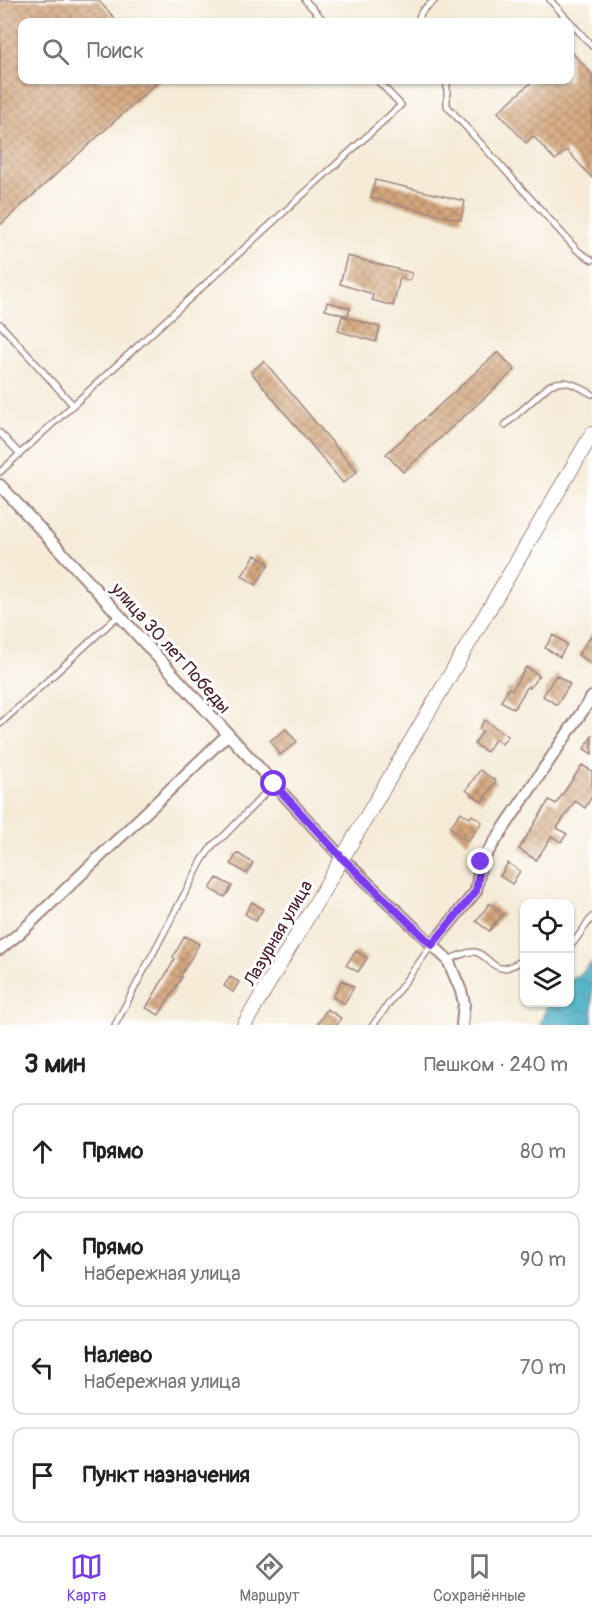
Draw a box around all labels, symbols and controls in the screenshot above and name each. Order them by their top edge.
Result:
search box [18,18,574,84]
icon: search [39,35,72,68]
text: Поиск [87,37,144,65]
street label: улица 30 лет Победы [105,577,235,719]
route start [260,770,286,796]
route end [467,848,493,874]
street label: Лазурная улица [238,876,318,991]
map controls [520,899,574,1007]
button: locate [520,899,574,953]
button: layers [520,953,574,1007]
text: 3 мин [24,1048,86,1080]
text: Пешком · 240 m [424,1052,568,1077]
icon: ahead [26,1135,59,1168]
text: Прямо [83,1137,143,1165]
text: 80 m [520,1139,566,1164]
text: Прямо [83,1233,143,1261]
icon: ahead [26,1243,59,1276]
text: 90 m [520,1247,566,1272]
text: Набережная улица [83,1261,241,1286]
text: Налево [83,1341,152,1369]
icon: left [26,1351,59,1384]
text: 70 m [520,1355,566,1380]
text: Набережная улица [83,1369,241,1394]
icon: arrive [26,1459,59,1492]
text: Пункт назначения [83,1461,250,1489]
tab: Карта [67,1550,106,1606]
tab: Маршрут [240,1550,300,1606]
tab: Сохранённые [433,1550,525,1606]

